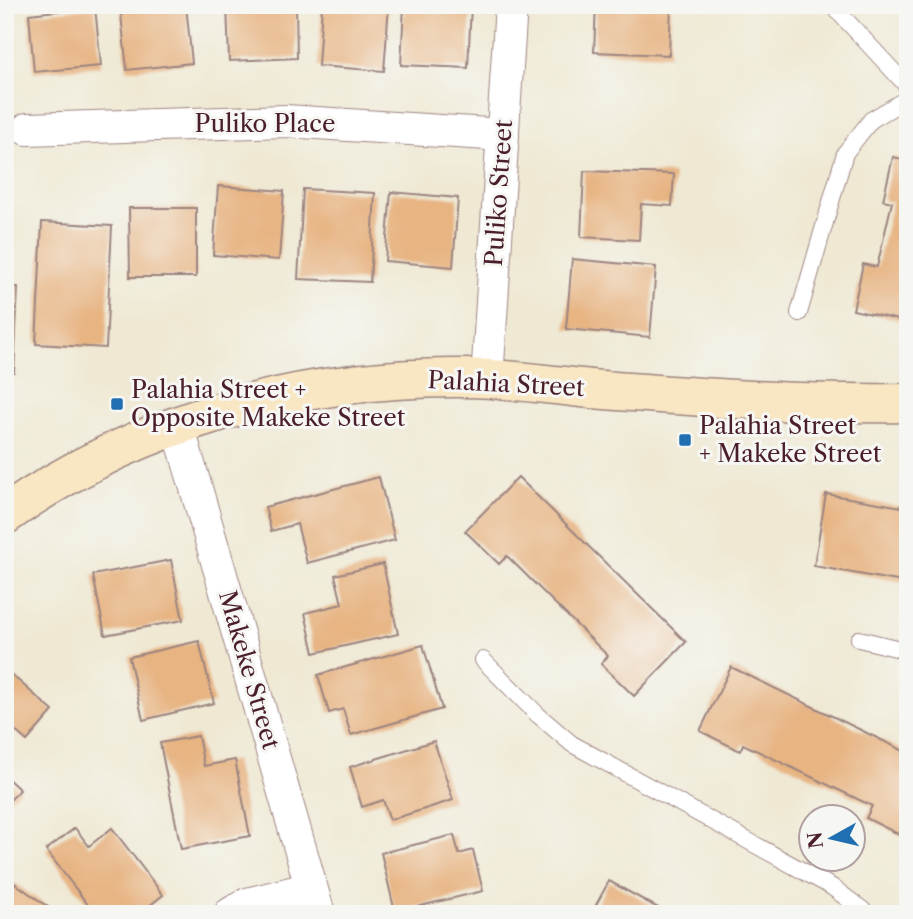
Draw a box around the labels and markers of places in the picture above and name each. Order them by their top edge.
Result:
place label: Palahia Street + Opposite Makeke Street [131,375,406,432]
marker: Palahia Street + Opposite Makeke Street [109,396,125,412]
place label: Palahia Street + Makeke Street [699,411,882,468]
marker: Palahia Street + Makeke Street [677,432,693,448]

